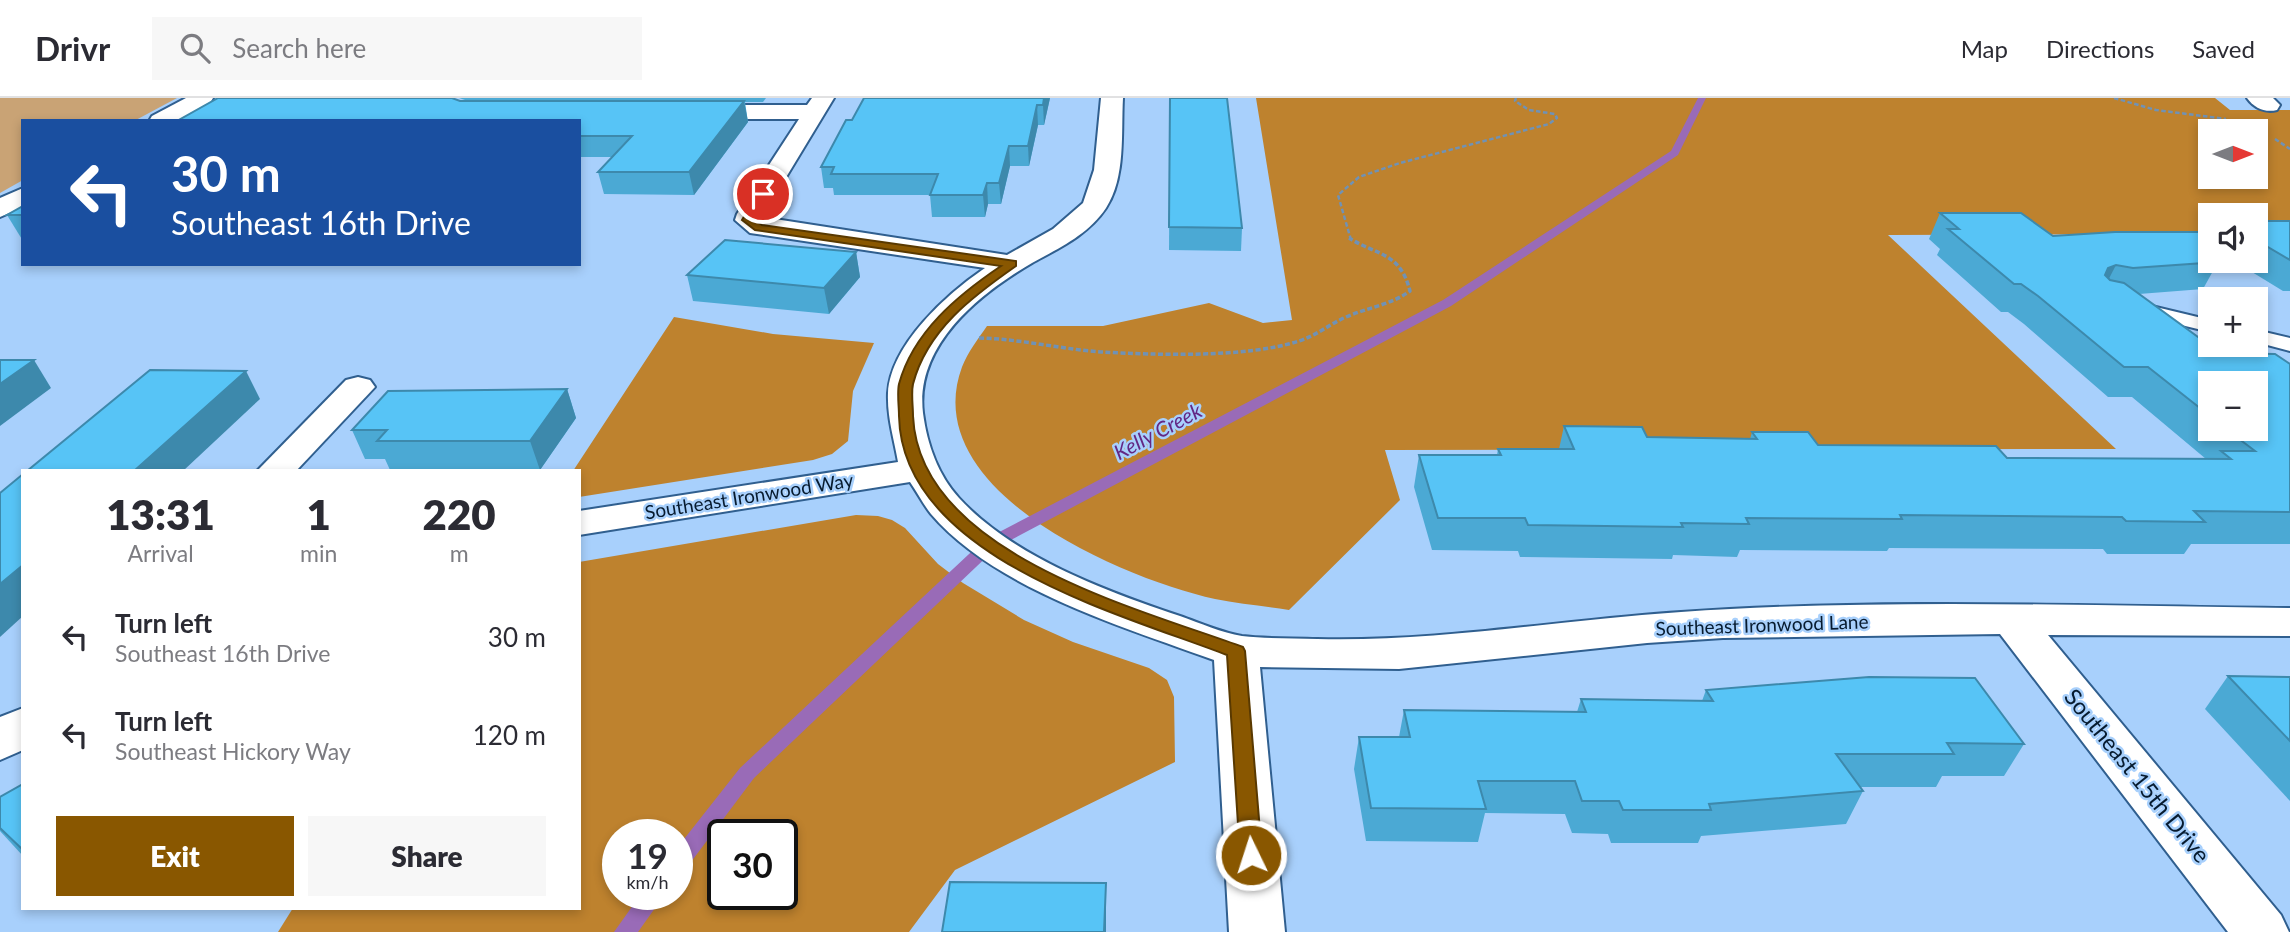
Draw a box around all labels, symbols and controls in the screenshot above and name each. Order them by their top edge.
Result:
search box [152,17,642,80]
text: Drivr [35,28,110,68]
icon: search [176,29,214,67]
text: Search here [232,32,366,64]
text: Map [1961,34,2008,63]
text: Directions [2046,34,2154,63]
text: Saved [2192,34,2255,63]
north arrow [2198,119,2268,189]
map controls [2198,119,2268,441]
text: 30 m [171,144,281,202]
icon: left [56,147,147,238]
pin [733,164,793,224]
icon: arrive [744,175,782,213]
text: Southeast 16th Drive [171,203,471,242]
button: sound [2198,203,2268,273]
button: + [2198,287,2268,357]
button: − [2198,371,2268,441]
water label: Kelly Creek [1109,397,1206,464]
street label: Southeast Ironwood Way [643,468,855,523]
text: 13:31 [106,489,215,539]
text: 1 [307,489,331,539]
text: 220 [423,489,496,539]
text: Arrival [127,539,194,567]
text: min [300,539,337,567]
text: m [450,539,469,567]
text: Turn left [115,607,212,639]
street label: Southeast Ironwood Lane [1655,609,1869,640]
icon: left [56,618,94,656]
text: 30 m [488,621,546,653]
text: Southeast 16th Drive [115,639,331,667]
street label: Southeast 15th Drive [2059,683,2216,868]
text: Turn left [115,705,212,737]
icon: left [56,716,94,754]
text: 120 m [473,719,546,751]
text: Southeast Hickory Way [115,737,351,765]
button: Exit [56,816,294,896]
button: Share [308,816,546,896]
position arrow [1214,818,1288,892]
speed limit sign: 30 [707,819,798,910]
text: 19 [627,834,668,876]
text: km/h [626,871,669,893]

